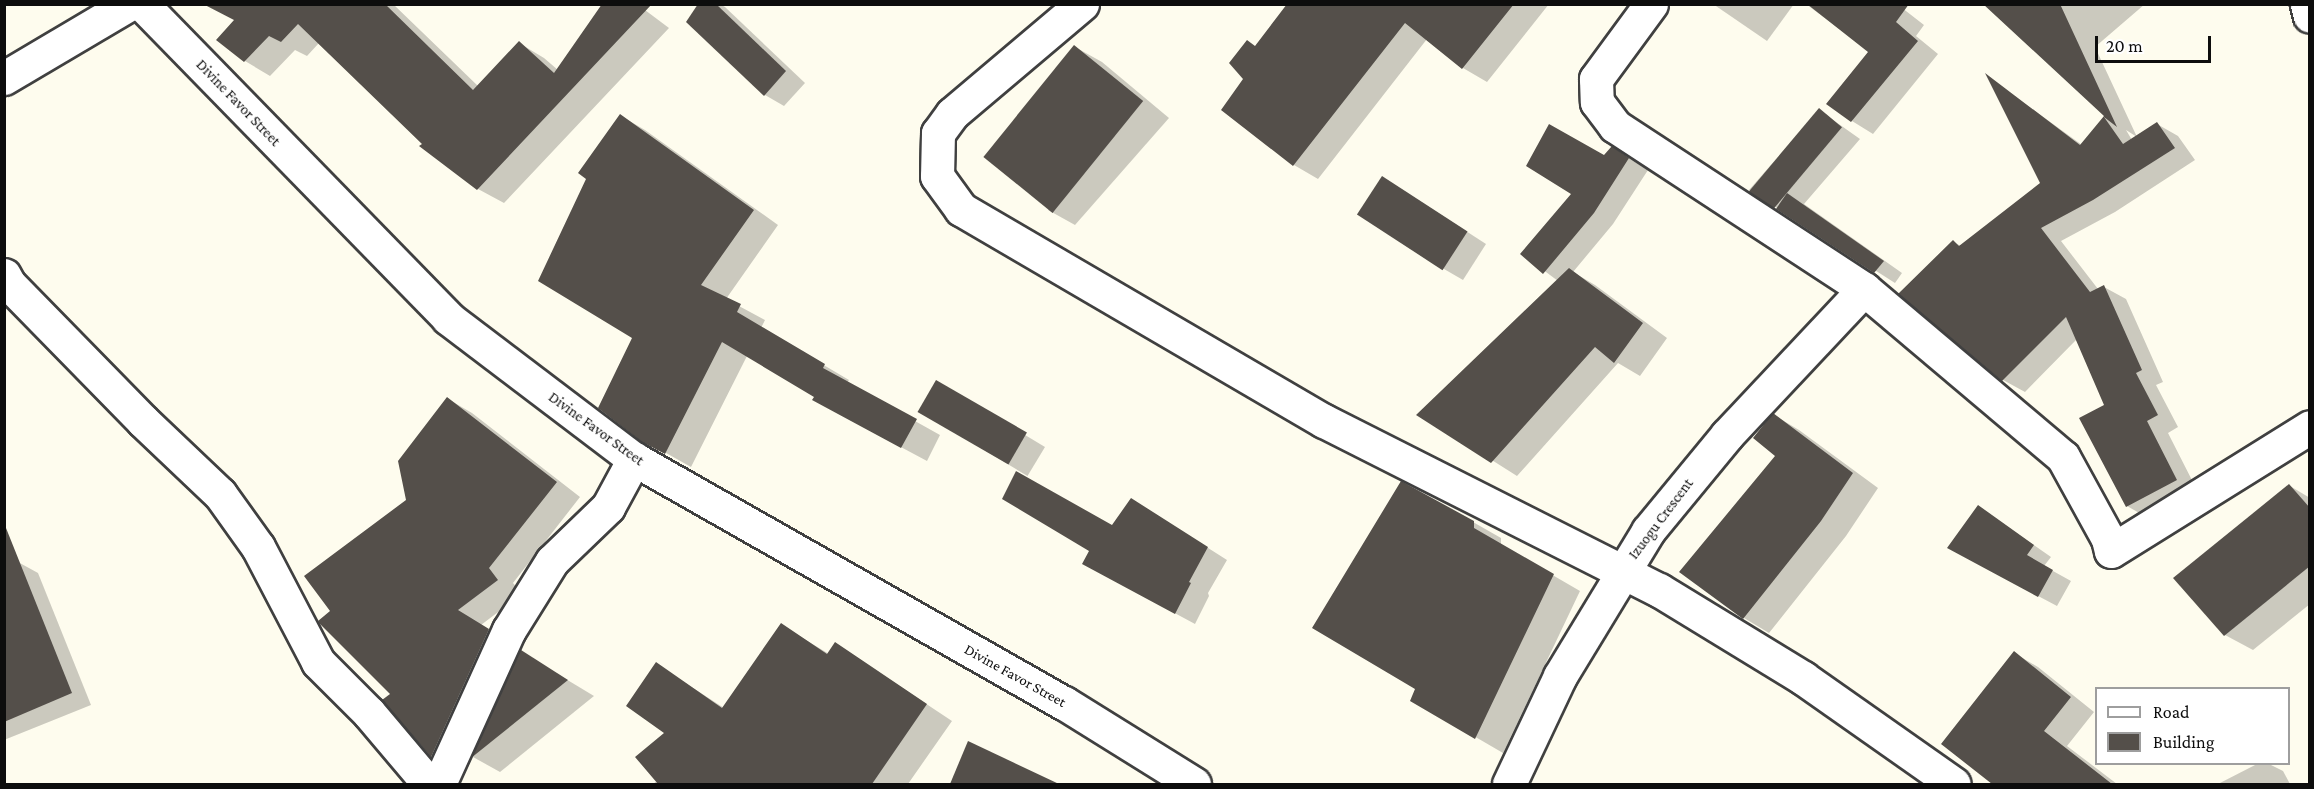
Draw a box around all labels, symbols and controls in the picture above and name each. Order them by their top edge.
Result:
scale bar [2098,24,2214,62]
text: 20 m [2106,36,2143,56]
street label: Divine Favor Street [192,56,284,150]
street label: Divine Favor Street [545,388,647,470]
street label: Izuogu Crescent [1625,475,1697,563]
street label: Divine Favor Street [961,641,1069,711]
legend [2095,687,2290,765]
text: Road [2153,702,2190,722]
text: Building [2153,732,2214,752]

